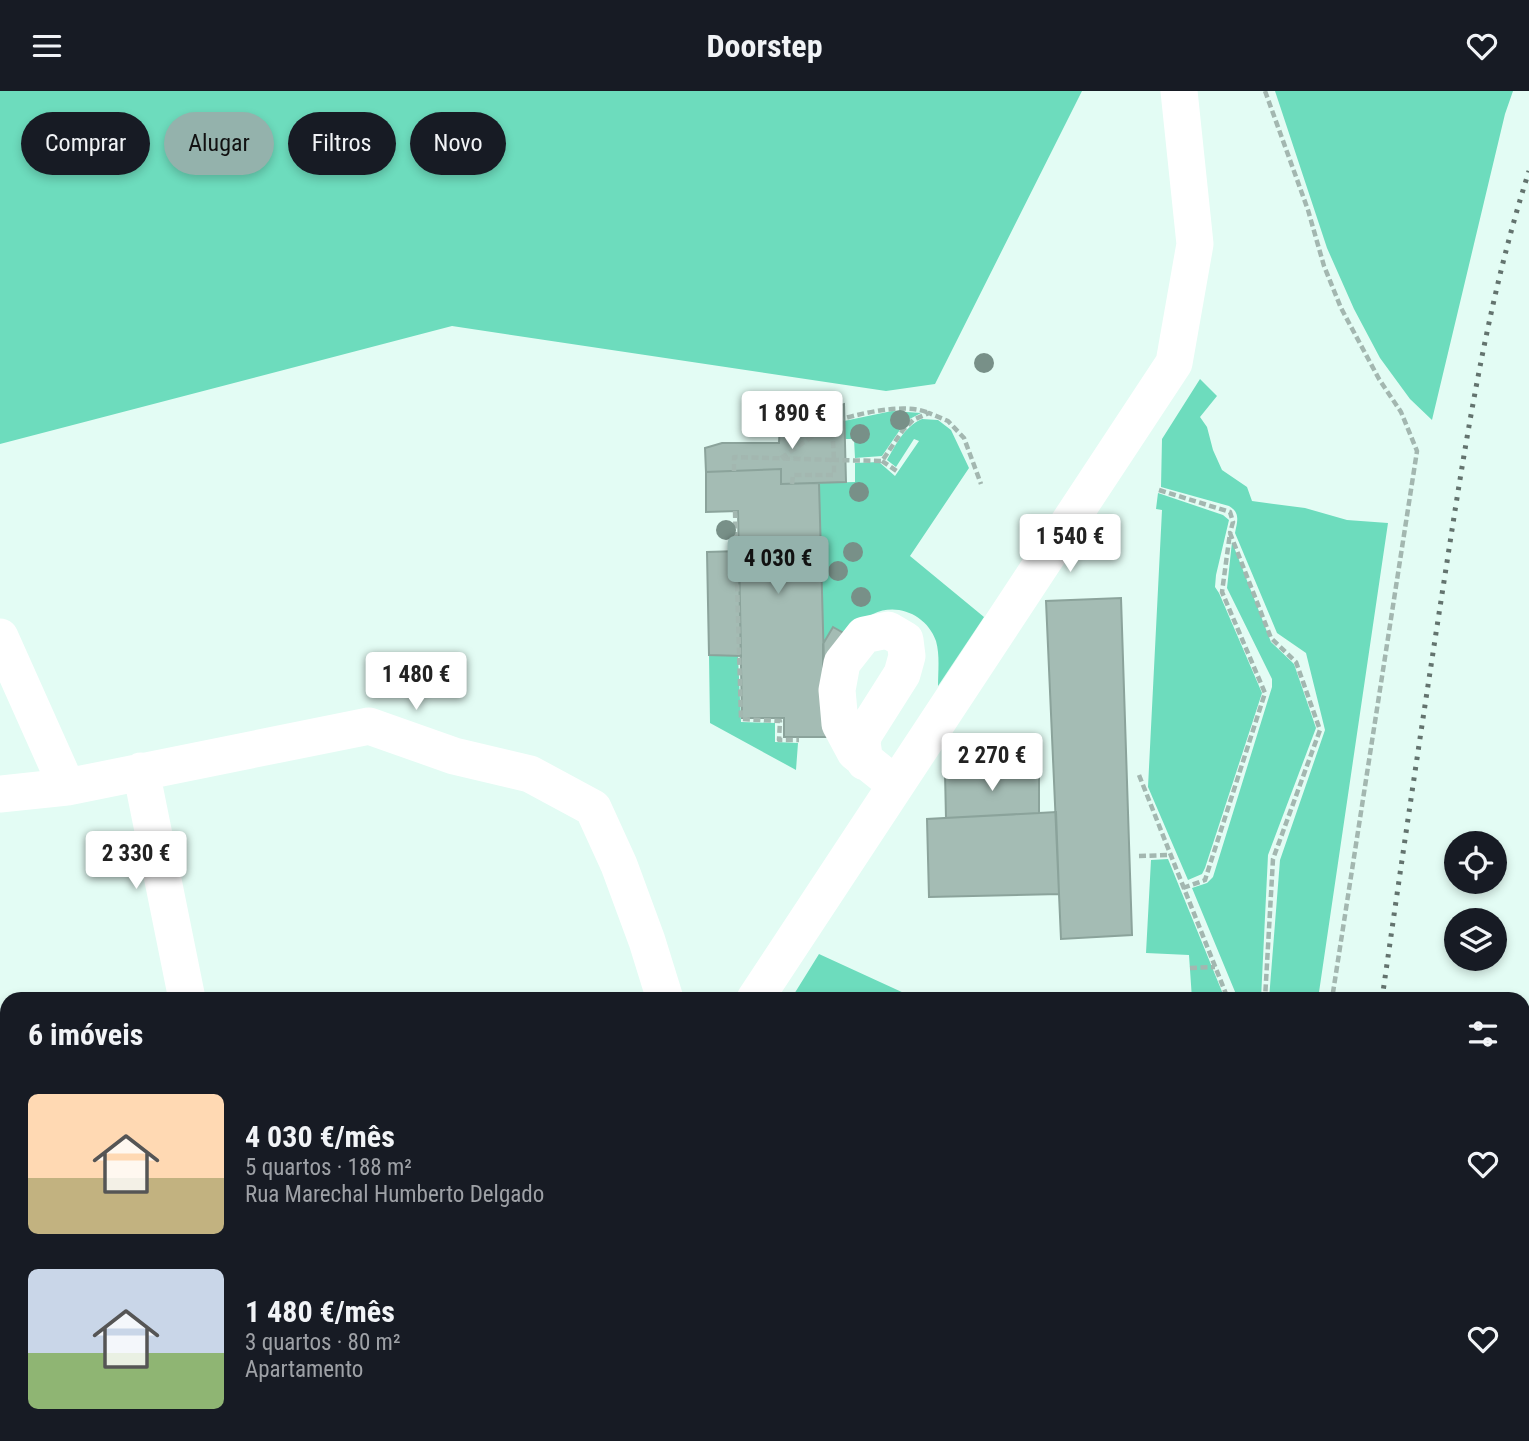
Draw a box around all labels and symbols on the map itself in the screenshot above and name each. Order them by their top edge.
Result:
pin: 1 890 € [727,391,857,451]
pin: 1 540 € [1005,515,1135,574]
pin: 4 030 € [713,537,843,596]
pin: 1 480 € [351,653,481,712]
pin: 2 270 € [927,733,1057,793]
pin: 2 330 € [71,831,201,891]

